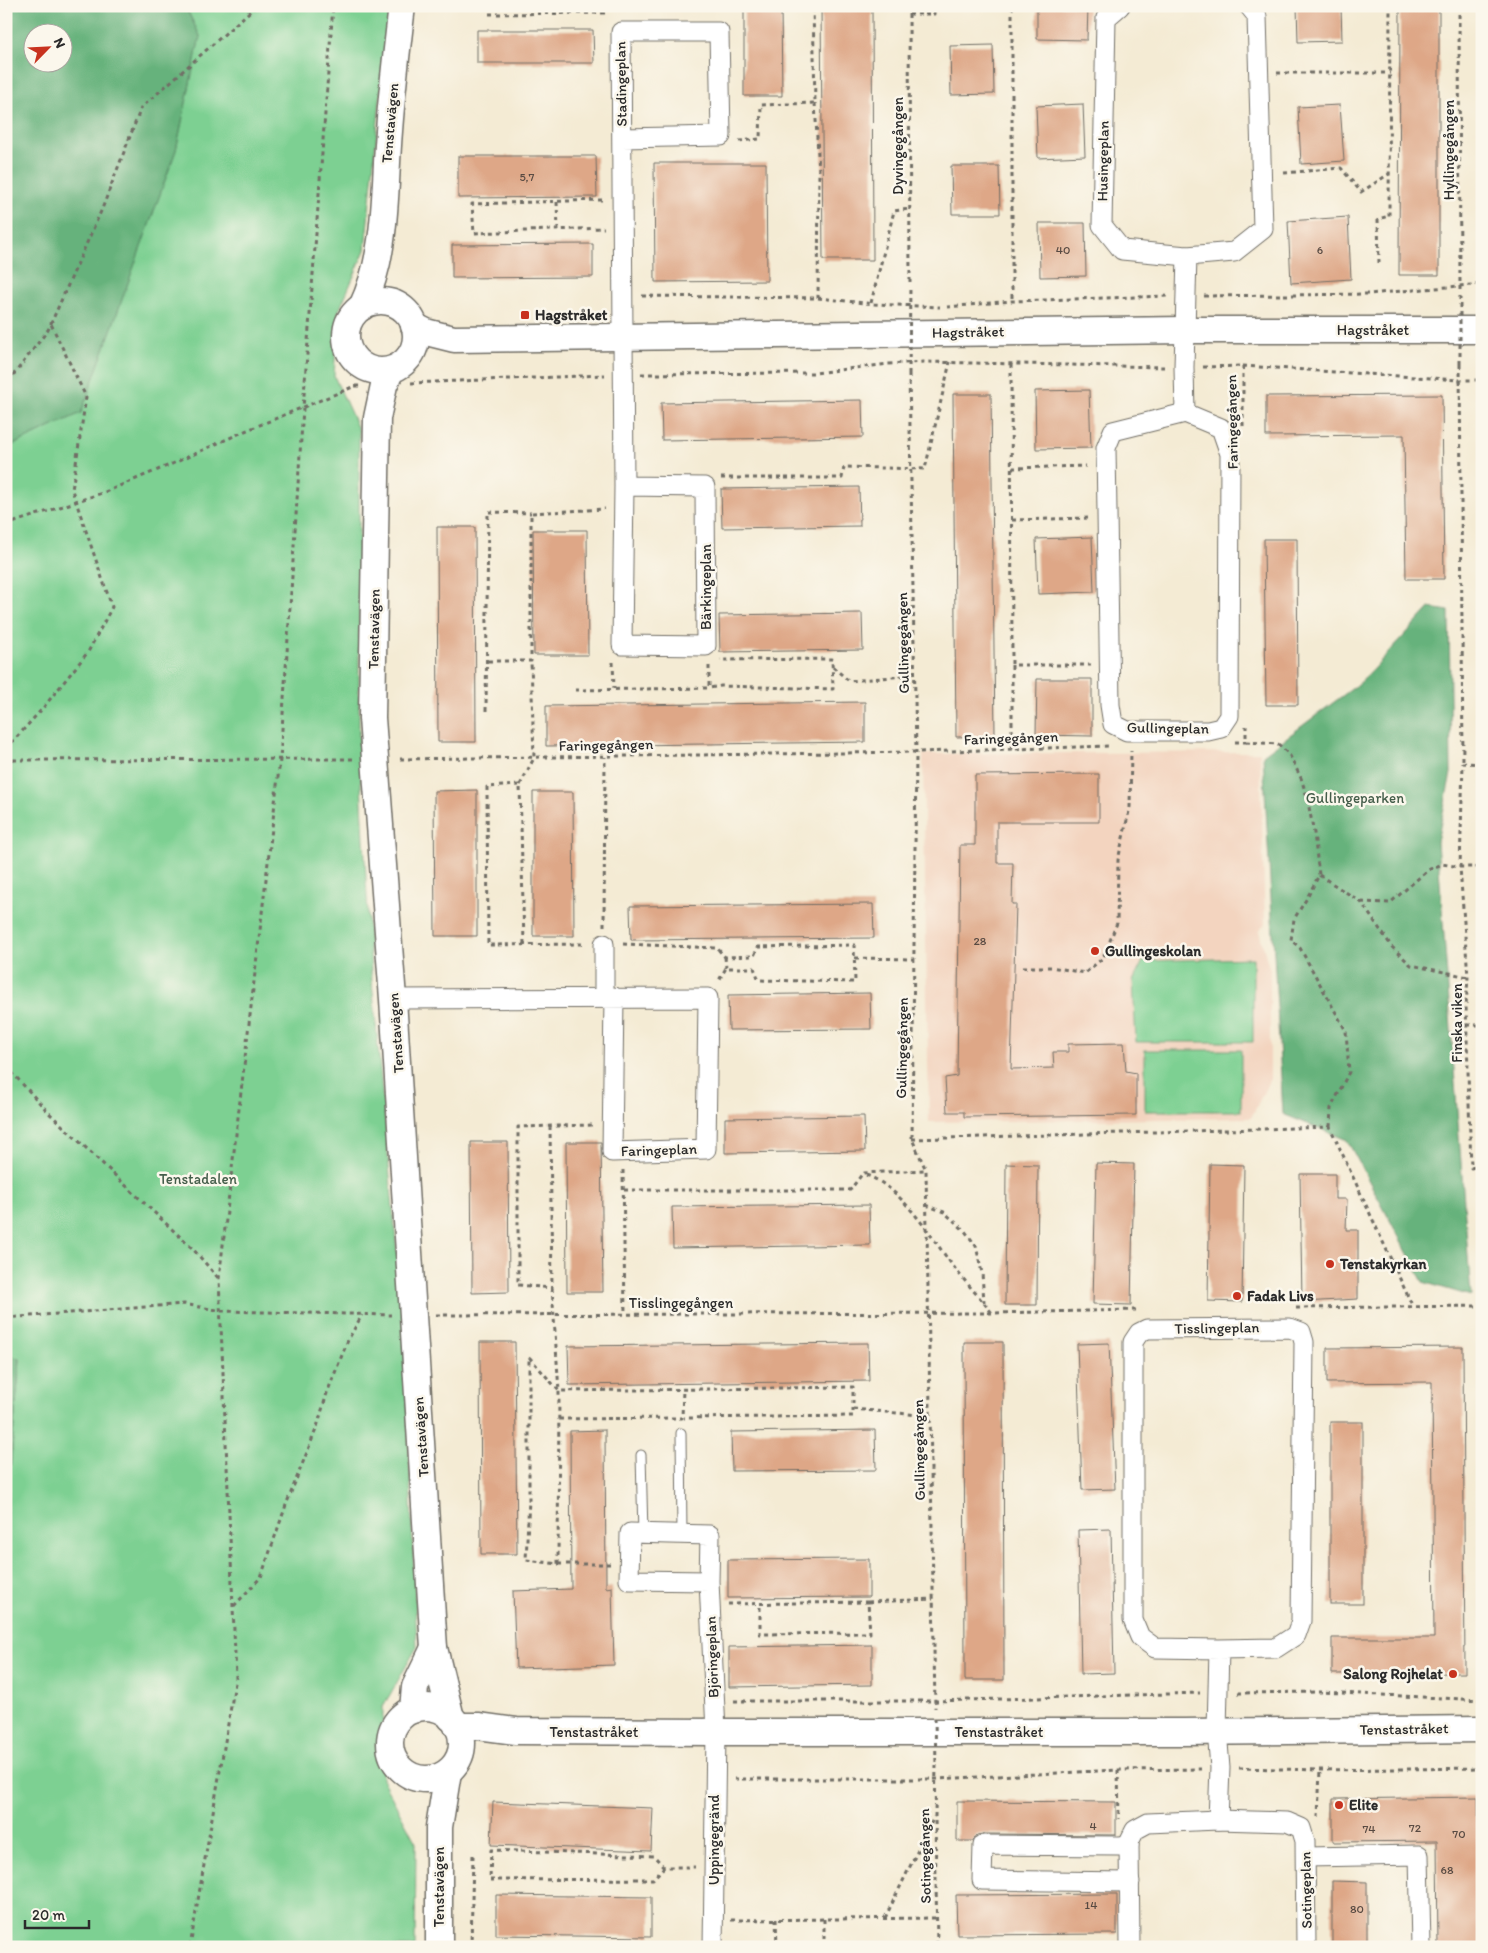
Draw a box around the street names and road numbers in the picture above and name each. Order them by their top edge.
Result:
street label: Stadingeplan [611,41,631,127]
street label: Tenstavägen [378,82,403,164]
street label: Dyvingegången [889,97,907,195]
street label: Hyllingegången [1440,99,1458,200]
street label: Husingeplan [1093,120,1113,201]
street label: Hagstråket [1337,321,1410,339]
street label: Hagstråket [932,322,1005,342]
street label: Faringegången [1222,374,1242,469]
street label: Bärkingeplan [697,543,715,630]
street label: Tenstavägen [364,588,384,669]
street label: Gullingegången [893,592,913,694]
street label: Gullingeplan [1127,718,1210,738]
street label: Faringegången [963,727,1059,749]
street label: Faringegången [559,735,654,755]
street label: Finska viken [1448,983,1466,1063]
street label: Tenstavägen [384,992,408,1074]
street label: Gullingegången [892,997,912,1099]
street label: Faringeplan [621,1140,698,1160]
street label: Tisslingegången [629,1294,734,1312]
street label: Tisslingeplan [1174,1318,1260,1338]
street label: Tenstavägen [409,1396,433,1478]
street label: Gullingegången [909,1399,929,1501]
street label: Björingeplan [702,1615,722,1698]
street label: Tenstastråket [1359,1719,1449,1739]
street label: Tenstastråket [550,1723,639,1741]
street label: Tenstastråket [955,1723,1044,1741]
street label: Uppingegränd [705,1795,723,1885]
street label: Sotingegången [915,1808,935,1904]
street label: Tenstavägen [430,1846,448,1927]
street label: Sotingeplan [1296,1851,1316,1929]

